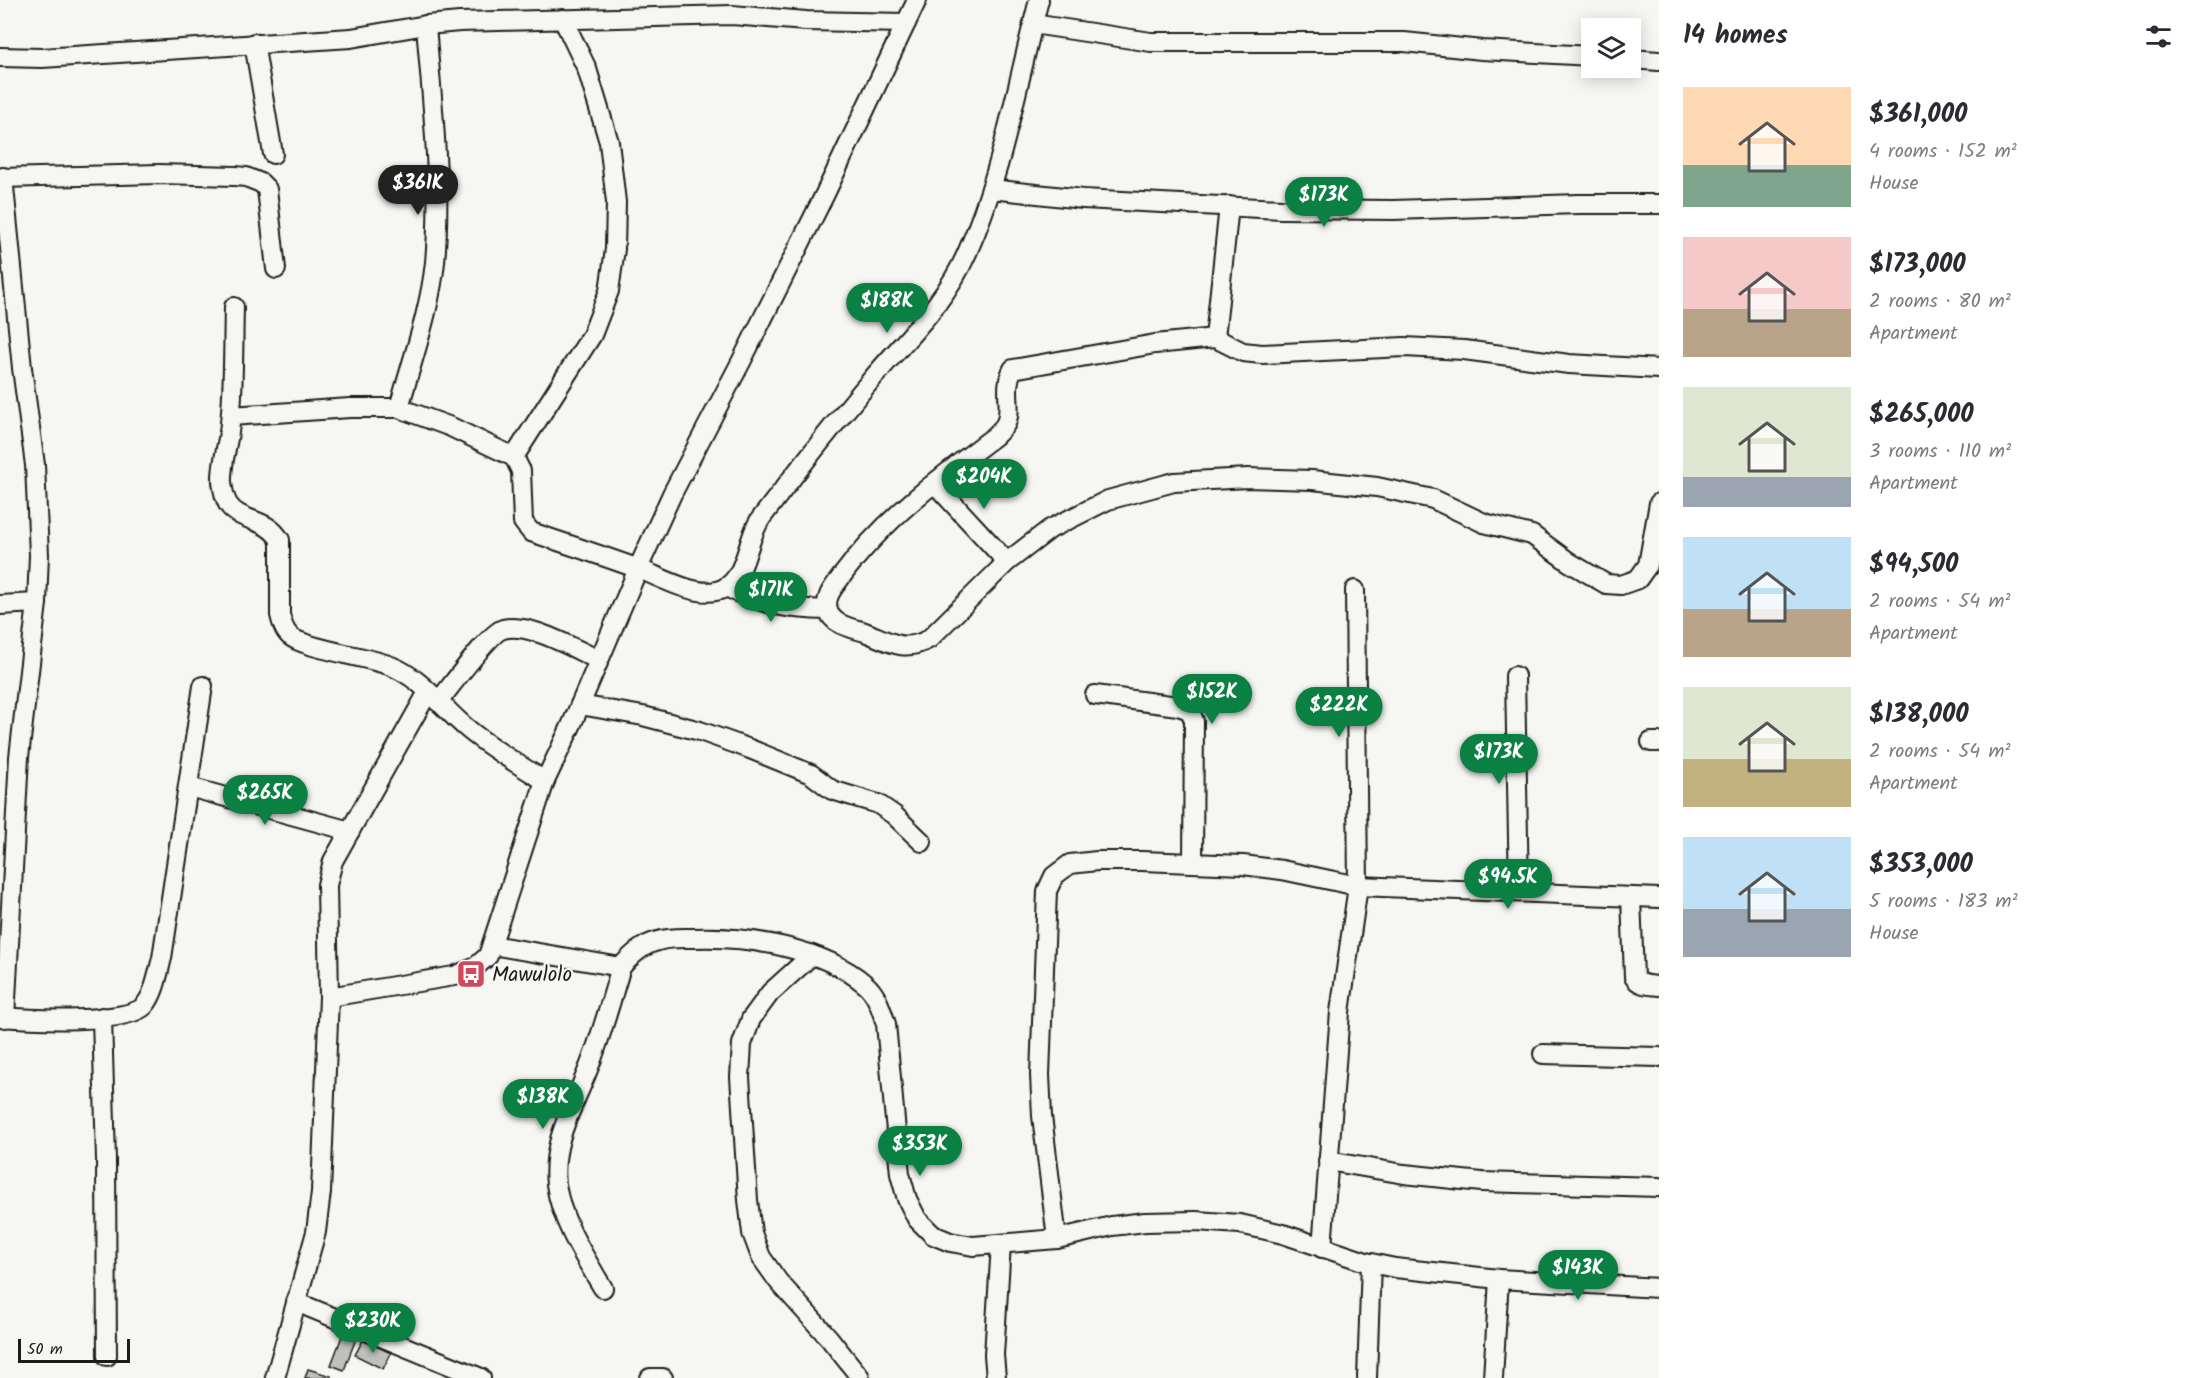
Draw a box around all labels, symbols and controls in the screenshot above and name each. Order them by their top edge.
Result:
text: 14 homes [1683,15,1788,57]
map controls [1581,18,1641,78]
button: layers [1581,18,1641,78]
icon: filters [2142,20,2175,53]
text: $361,000 [1869,94,1967,136]
icon: home [1731,111,1803,183]
text: 4 rooms · 152 m² [1869,136,2017,168]
pin: $361K [376,165,460,216]
text: $361K [392,168,444,200]
text: House [1869,168,1919,200]
pin: $173K [1282,177,1366,228]
text: $173K [1299,180,1349,212]
text: $173,000 [1869,244,1966,286]
icon: home [1731,261,1803,333]
pin: $188K [845,283,929,334]
text: $188K [860,286,914,318]
text: 2 rooms · 80 m² [1869,286,2011,318]
text: Apartment [1869,318,1958,350]
text: $265,000 [1869,394,1974,436]
icon: home [1731,411,1803,483]
text: 3 rooms · 110 m² [1869,436,2011,468]
pin: $204K [942,459,1026,510]
text: $204K [956,462,1012,494]
text: Apartment [1869,468,1958,500]
text: $94,500 [1869,544,1958,586]
icon: home [1731,561,1803,633]
pin: $171K [729,572,813,623]
text: $171K [748,575,794,607]
text: 2 rooms · 54 m² [1869,586,2010,618]
text: Apartment [1869,618,1958,650]
pin: $152K [1170,674,1254,725]
text: $152K [1186,677,1238,709]
pin: $222K [1297,687,1381,738]
text: $222K [1310,690,1368,722]
text: $138,000 [1869,694,1969,736]
icon: home [1731,711,1803,783]
pin: $173K [1457,734,1541,785]
text: 2 rooms · 54 m² [1869,736,2010,768]
text: $173K [1474,737,1524,769]
text: Apartment [1869,768,1958,800]
pin: $265K [223,775,307,826]
text: $265K [237,778,293,810]
text: $353,000 [1869,844,1973,886]
pin: $94.5K [1459,859,1557,910]
icon: home [1731,861,1803,933]
text: $94.5K [1478,862,1538,894]
text: 5 rooms · 183 m² [1869,886,2018,918]
text: House [1869,918,1919,950]
bus stop icon: Mawulolo [455,958,487,990]
place label: Mawulolo [492,959,572,992]
pin: $138K [501,1079,585,1130]
text: $138K [517,1082,569,1114]
pin: $353K [878,1126,962,1177]
text: $353K [892,1129,948,1161]
pin: $143K [1536,1250,1620,1301]
text: $143K [1552,1253,1604,1285]
pin: $230K [331,1303,415,1354]
text: $230K [345,1306,401,1338]
scale bar [18,1336,130,1364]
text: 50 m [27,1337,63,1362]

